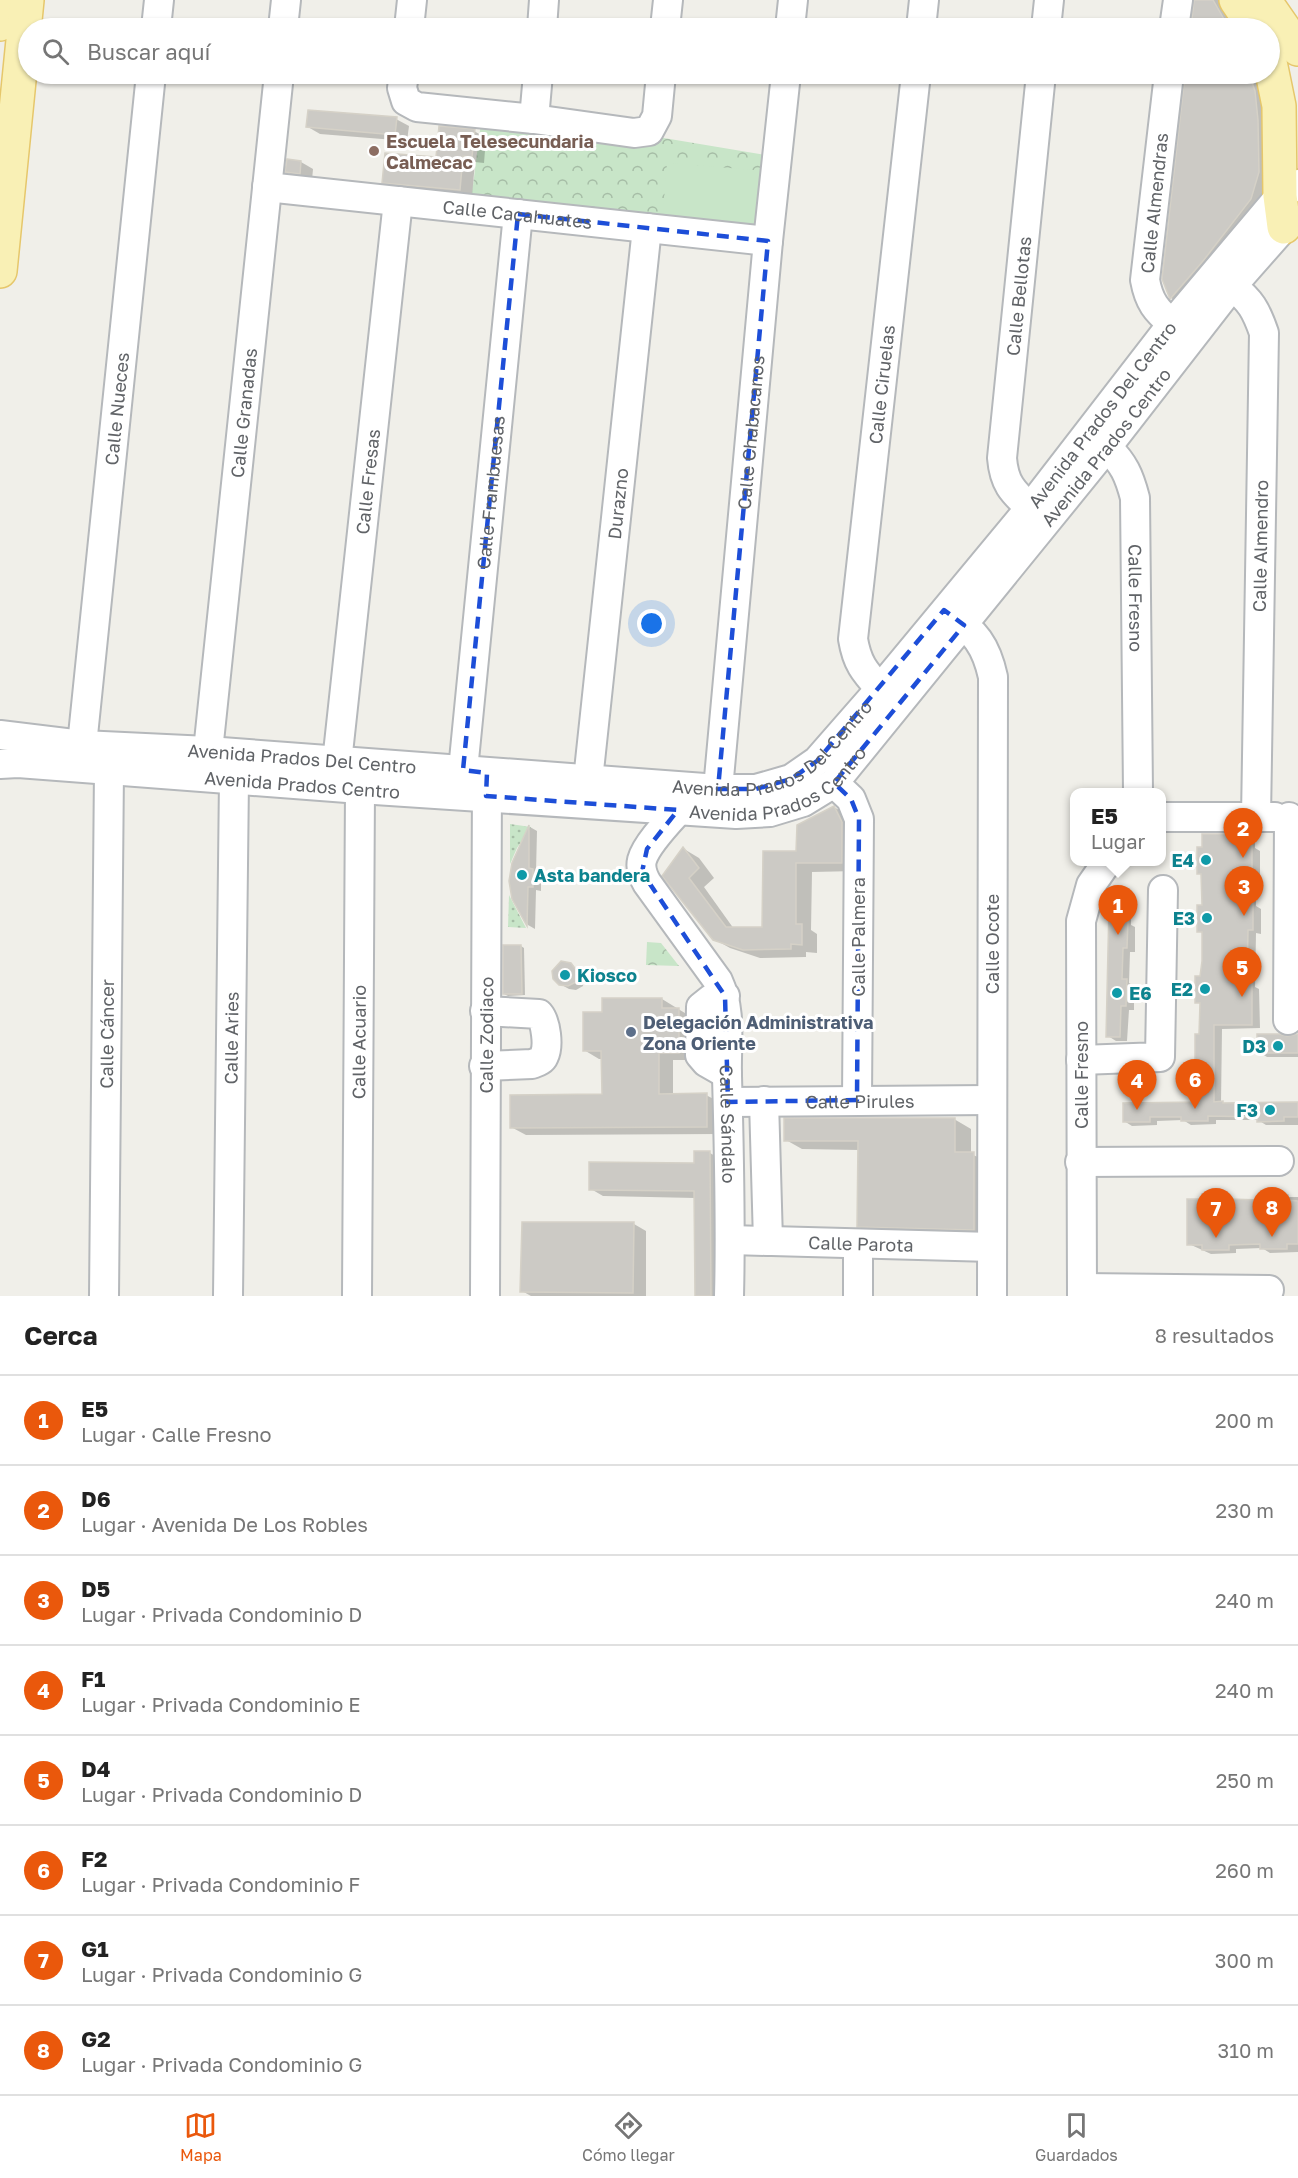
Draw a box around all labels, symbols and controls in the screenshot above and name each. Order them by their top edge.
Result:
search box [18,18,1280,84]
icon: search [39,35,72,68]
text: Buscar aquí [87,38,210,65]
place label: Escuela Telesecundaria Calmecac [386,130,594,173]
street label: Calle Almendras [1136,132,1172,274]
marker: Escuela Telesecundaria Calmecac [367,144,381,158]
street label: Calle Cacahuates [442,195,593,233]
street label: Calle Bellotas [1001,235,1035,357]
street label: Avenida Prados Del Centro [1023,317,1181,512]
street label: Calle Ciruelas [864,324,899,445]
street label: Calle Granadas [226,347,261,479]
street label: Calle Nueces [100,351,133,466]
street label: Calle Chabacanos [733,354,769,511]
street label: Avenida Prados Centro [1036,363,1175,531]
street label: Calle Frambuesas [472,415,509,570]
street label: Calle Fresas [351,428,384,536]
street label: Durazno [603,467,632,540]
street label: Calle Almendro [1248,480,1272,612]
street label: Calle Fresno [1124,544,1148,652]
your location [637,609,666,638]
street label: Avenida Prados Del Centro [671,695,876,800]
street label: Avenida Prados Del Centro [187,739,417,777]
street label: Avenida Prados Centro [689,742,870,825]
street label: Avenida Prados Centro [204,766,401,803]
popup [1070,788,1166,866]
text: E5 [1091,802,1118,829]
pin: 2 [1224,808,1262,858]
text: Lugar [1091,829,1145,853]
place label: E4 [1172,849,1194,871]
marker: E4 [1199,853,1213,867]
place label: Asta bandera [534,864,650,886]
pin: 3 [1224,866,1264,916]
marker: Asta bandera [515,868,529,882]
street label: Calle Palmera [847,877,869,997]
pin: 1 [1098,886,1138,935]
street label: Calle Ocote [981,894,1003,994]
place label: E3 [1173,907,1195,929]
marker: E3 [1200,911,1214,925]
pin: 5 [1222,948,1262,997]
place label: Kiosco [577,964,637,986]
marker: Kiosco [558,968,572,982]
street label: Calle Zodiaco [475,977,497,1093]
place label: E2 [1171,978,1193,1000]
street label: Calle Cáncer [95,979,118,1089]
place label: E6 [1129,982,1152,1004]
marker: E2 [1198,982,1212,996]
street label: Calle Acuario [347,985,370,1099]
marker: E6 [1110,986,1124,1000]
street label: Calle Aries [219,992,243,1084]
place label: Delegación Administrativa Zona Oriente [643,1011,873,1054]
street label: Calle Fresno [1070,1021,1092,1129]
marker: Delegación Administrativa Zona Oriente [624,1025,638,1039]
place label: D3 [1242,1035,1266,1057]
marker: D3 [1271,1039,1285,1053]
pin: 4 [1118,1060,1156,1110]
pin: 6 [1176,1060,1214,1109]
street label: Calle Sándalo [716,1064,740,1184]
street label: Calle Pirules [805,1090,915,1112]
place label: F3 [1236,1099,1258,1121]
marker: F3 [1263,1103,1277,1117]
pin: 7 [1196,1188,1236,1238]
pin: 8 [1252,1188,1292,1237]
street label: Calle Parota [808,1231,914,1256]
text: Cerca [24,1320,98,1351]
text: 8 resultados [1155,1323,1274,1347]
text: E5 [81,1395,108,1422]
text: 1 [38,1408,49,1432]
text: 200 m [1215,1408,1274,1432]
text: Lugar · Calle Fresno [81,1422,272,1446]
text: D6 [81,1485,111,1512]
text: 2 [37,1498,50,1522]
text: 230 m [1216,1498,1274,1522]
text: Lugar · Avenida De Los Robles [81,1512,368,1536]
text: D5 [81,1575,110,1602]
text: 3 [37,1588,50,1612]
text: 240 m [1215,1588,1274,1612]
text: Lugar · Privada Condominio D [81,1602,362,1626]
text: F1 [81,1665,105,1692]
text: 4 [37,1678,50,1702]
text: 240 m [1215,1678,1274,1702]
text: Lugar · Privada Condominio E [81,1692,360,1716]
text: D4 [81,1755,110,1782]
text: 5 [37,1768,50,1792]
text: 250 m [1216,1768,1274,1792]
text: Lugar · Privada Condominio D [81,1782,362,1806]
text: F2 [81,1845,108,1872]
text: 6 [37,1858,50,1882]
text: 260 m [1215,1858,1274,1882]
text: Lugar · Privada Condominio F [81,1872,360,1896]
text: G1 [81,1935,109,1962]
text: 7 [38,1948,49,1972]
text: 300 m [1215,1948,1274,1972]
text: Lugar · Privada Condominio G [81,1962,362,1986]
text: G2 [81,2025,111,2052]
text: 8 [37,2038,50,2062]
text: 310 m [1218,2038,1274,2062]
text: Lugar · Privada Condominio G [81,2052,362,2076]
tab: Mapa [180,2109,222,2165]
tab: Cómo llegar [582,2109,675,2165]
tab: Guardados [1035,2109,1118,2165]

